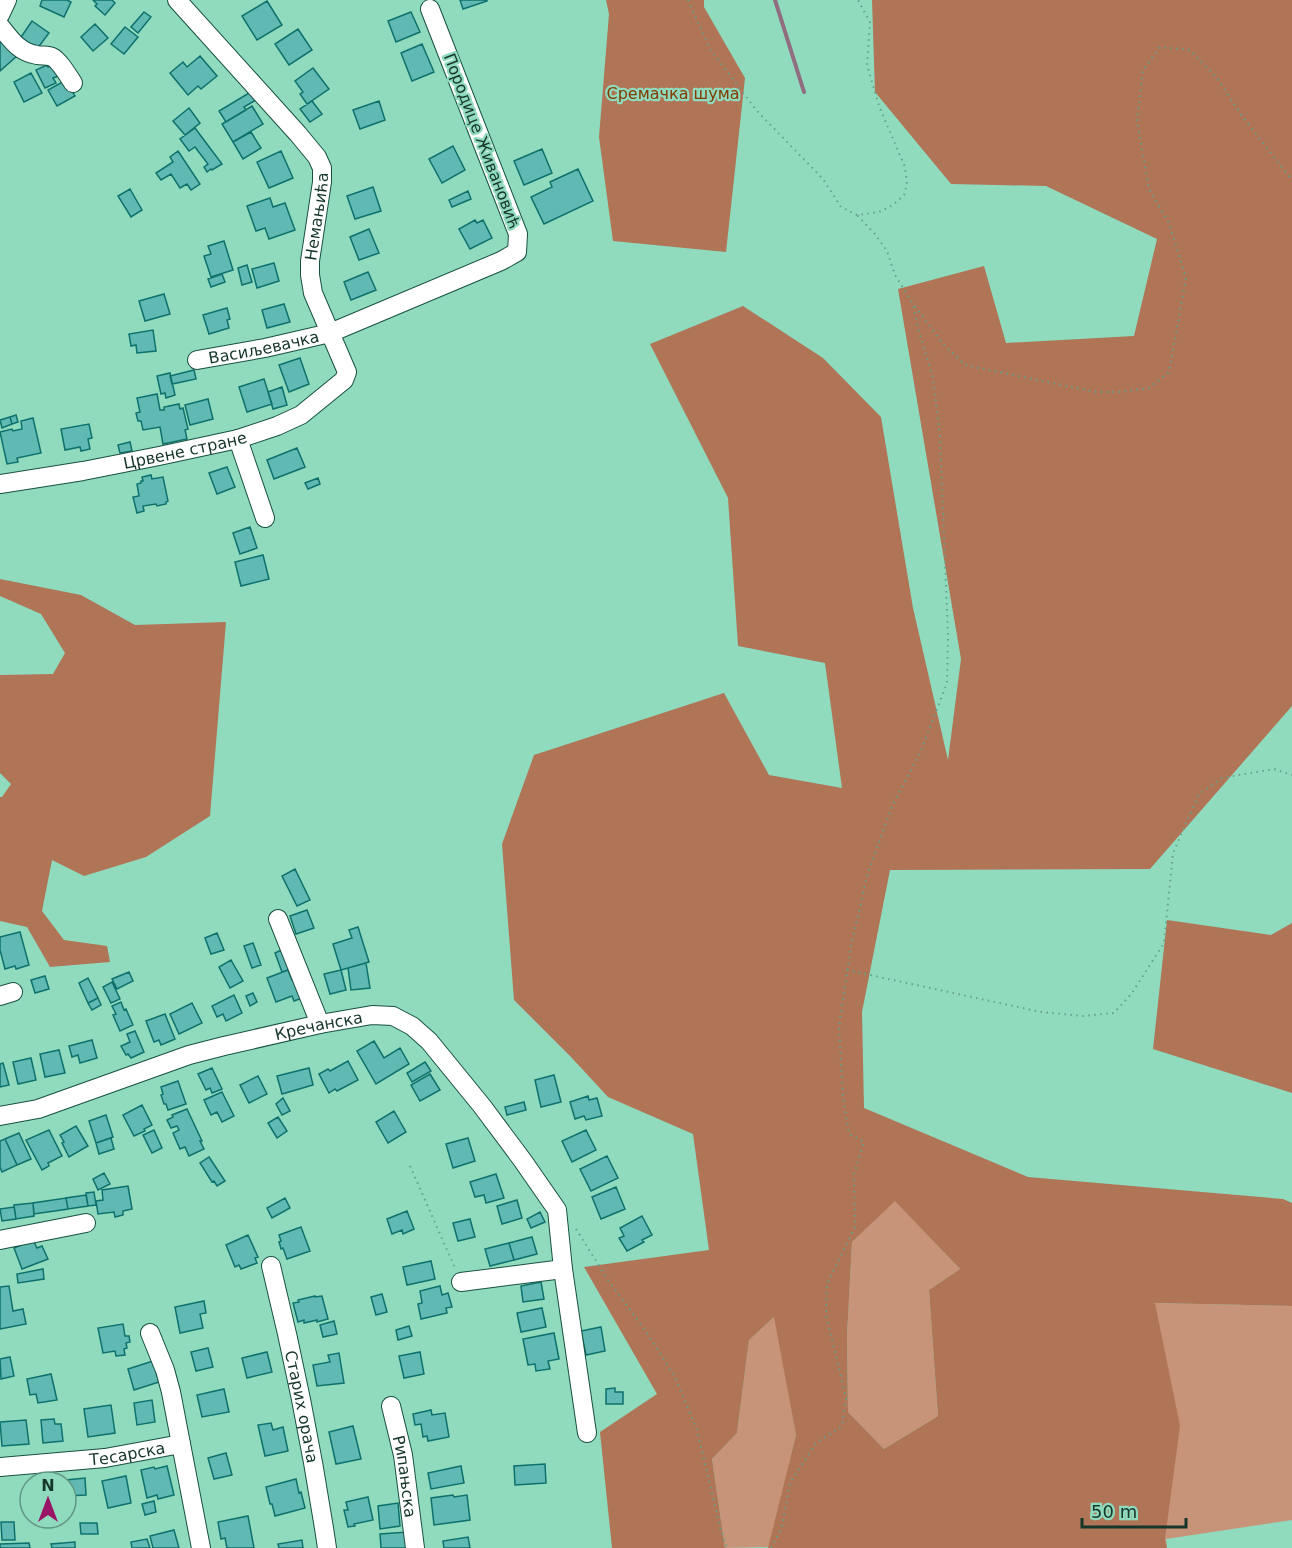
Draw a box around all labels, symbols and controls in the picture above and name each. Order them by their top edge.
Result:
street label: Породице Живановић [440,51,524,231]
park label: Сремачка шума [606,84,740,103]
street label: Немањића [301,173,332,262]
street label: Васиљевачка [207,326,321,367]
street label: Црвене стране [122,427,249,472]
street label: Кречанска [273,1007,364,1044]
street label: Старих орача [281,1348,322,1464]
street label: Рипањска [389,1433,420,1519]
street label: Тесарска [88,1438,167,1469]
north arrow [18,1470,78,1530]
text: N [41,1476,55,1495]
scale bar [1082,1491,1186,1529]
text: 50 m [1091,1501,1137,1522]

